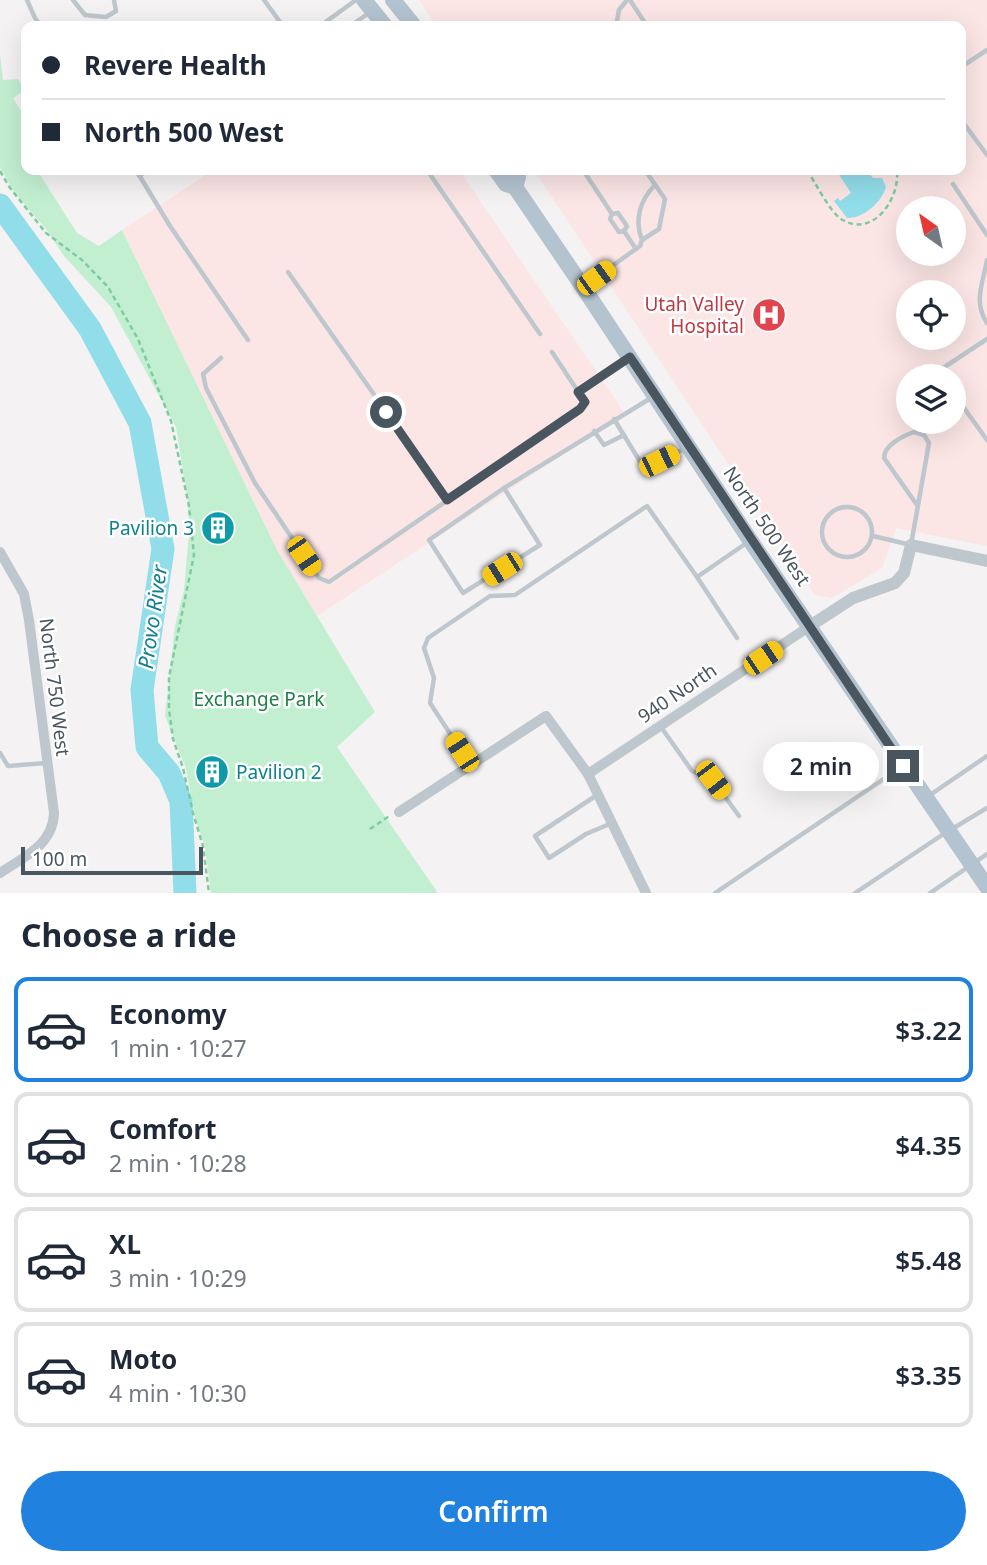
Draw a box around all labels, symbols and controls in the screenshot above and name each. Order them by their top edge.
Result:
text: Revere Health [84,47,267,83]
text: North 500 West [84,114,284,150]
north arrow [896,196,966,266]
map controls [896,196,966,434]
car [573,257,620,299]
button: locate [896,280,966,350]
place label: Utah Valley Hospital [644,291,744,339]
hospital icon: Utah Valley Hospital [750,296,788,334]
button: layers [896,364,966,434]
route start [370,396,402,428]
car [636,442,683,480]
street label: North 500 West [717,461,817,591]
building icon: Pavilion 3 [199,509,237,547]
place label: Pavilion 3 [108,515,194,541]
car [284,533,325,579]
car [479,549,526,589]
water label: Provo River [131,562,173,671]
street label: North 750 West [34,617,76,758]
car [740,638,787,678]
street label: 940 North [632,657,722,729]
park label: Exchange Park [194,686,325,712]
car [442,729,483,775]
callout: 2 min [763,742,878,790]
text: 2 min [790,750,852,782]
route end [887,750,919,782]
building icon: Pavilion 2 [193,753,231,791]
car [692,757,735,803]
place label: Pavilion 2 [236,759,322,785]
scale bar [21,844,203,876]
text: 100 m [32,846,87,872]
text: Choose a ride [21,913,237,956]
text: Economy [109,996,227,1032]
icon: car [25,998,88,1061]
text: $3.22 [895,1012,962,1048]
text: 1 min · 10:27 [109,1032,247,1064]
text: Comfort [109,1111,217,1147]
icon: car [25,1113,88,1176]
text: $4.35 [895,1127,962,1163]
text: 2 min · 10:28 [109,1147,247,1179]
text: XL [109,1226,141,1262]
icon: car [25,1228,88,1291]
text: $5.48 [895,1242,962,1278]
text: 3 min · 10:29 [109,1262,247,1294]
text: Moto [109,1341,177,1377]
icon: car [25,1343,88,1406]
text: $3.35 [895,1357,962,1393]
text: 4 min · 10:30 [109,1377,247,1409]
button: Confirm [21,1471,966,1551]

